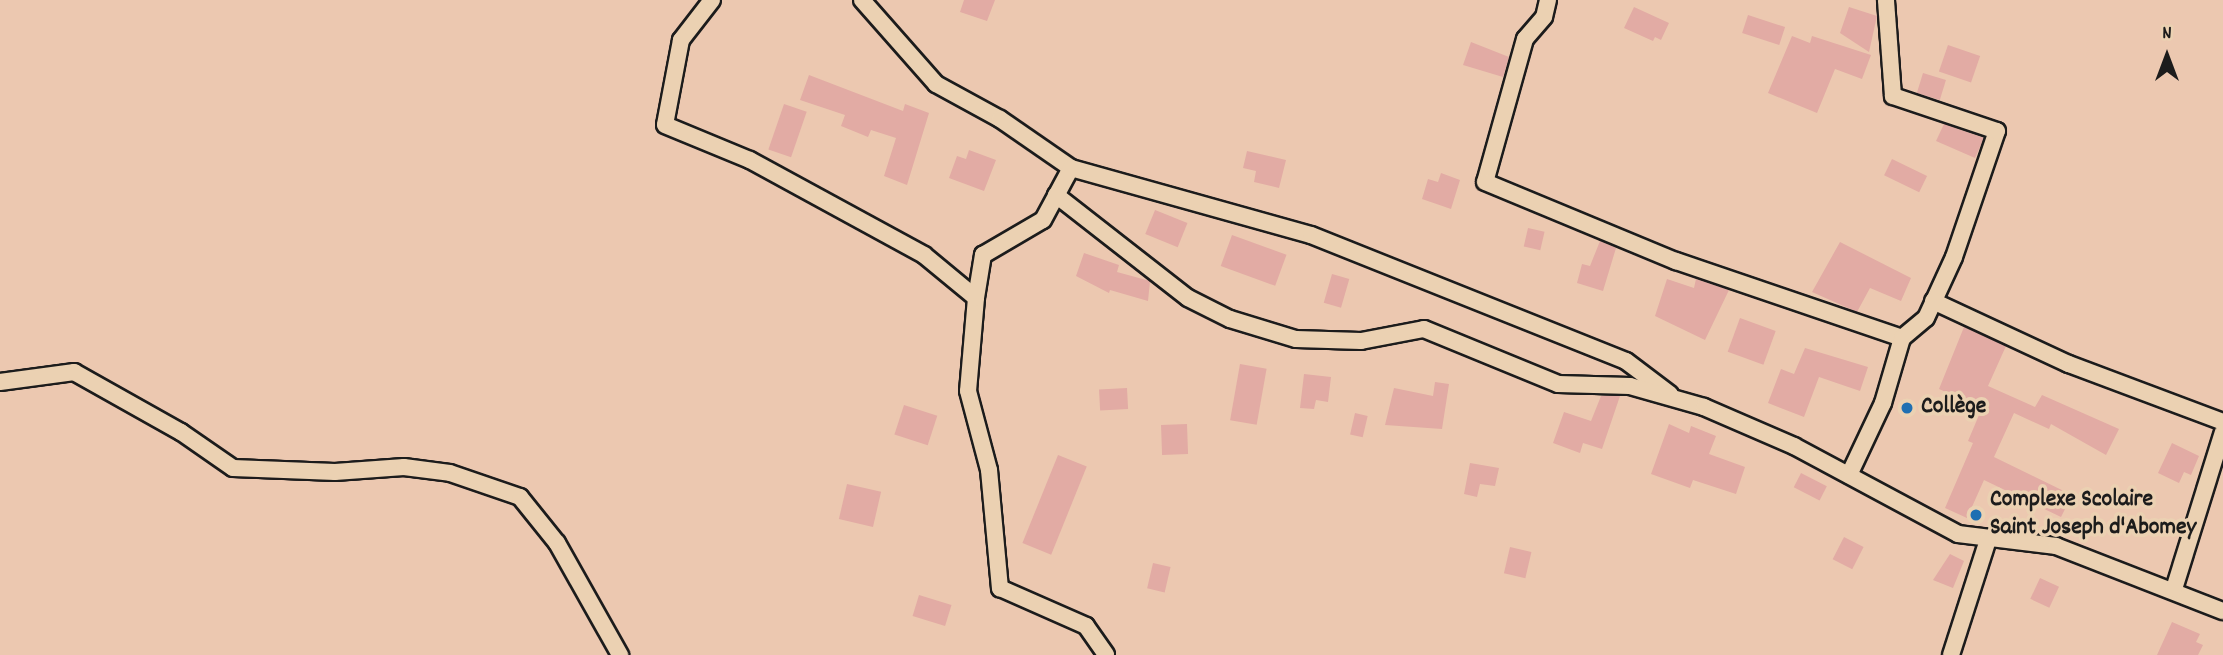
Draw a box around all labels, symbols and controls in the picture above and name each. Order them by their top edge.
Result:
north arrow [2132,21,2202,91]
text: N [2162,21,2172,48]
place label: Collège [1921,394,1986,422]
marker: Collège [1899,400,1915,416]
place label: Complexe Scolaire Saint Joseph d'Abomey [1990,487,2196,543]
marker: Complexe Scolaire Saint Joseph d'Abomey [1968,507,1984,523]

